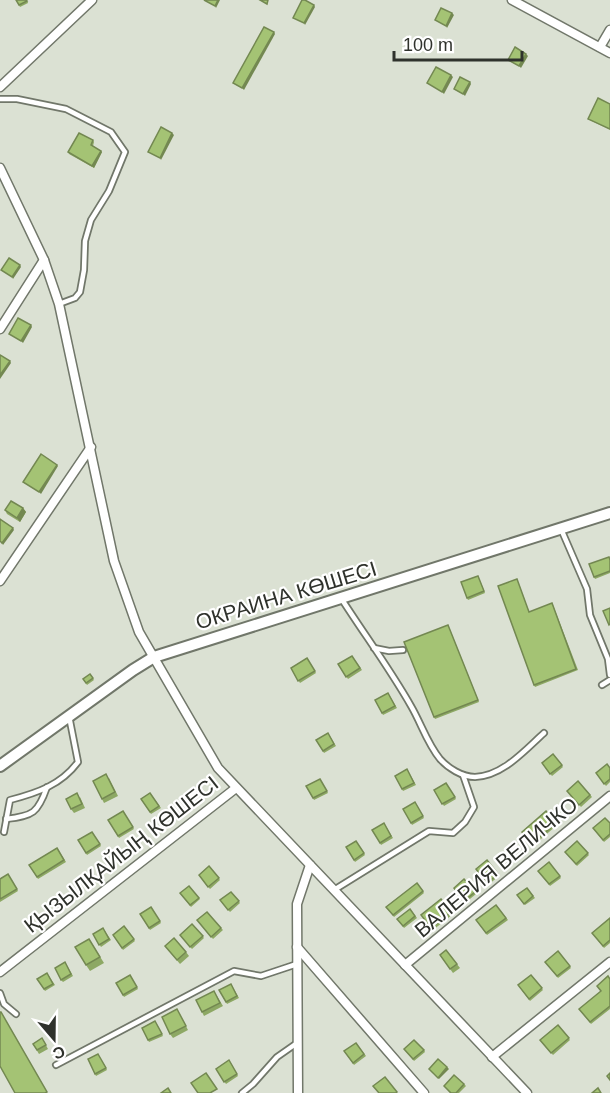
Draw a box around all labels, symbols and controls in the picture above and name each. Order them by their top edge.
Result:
scale bar [394,24,522,62]
text: 100 m [403,35,453,55]
street label: ОКРАИНА КӨШЕСІ [193,557,379,633]
street label: ҚЫЗЫЛҚАЙЫҢ КӨШЕСІ [20,771,222,937]
street label: ВАЛЕРИЯ ВЕЛИЧКО [410,792,582,942]
north arrow [24,1009,84,1069]
text: С [50,1043,67,1063]

